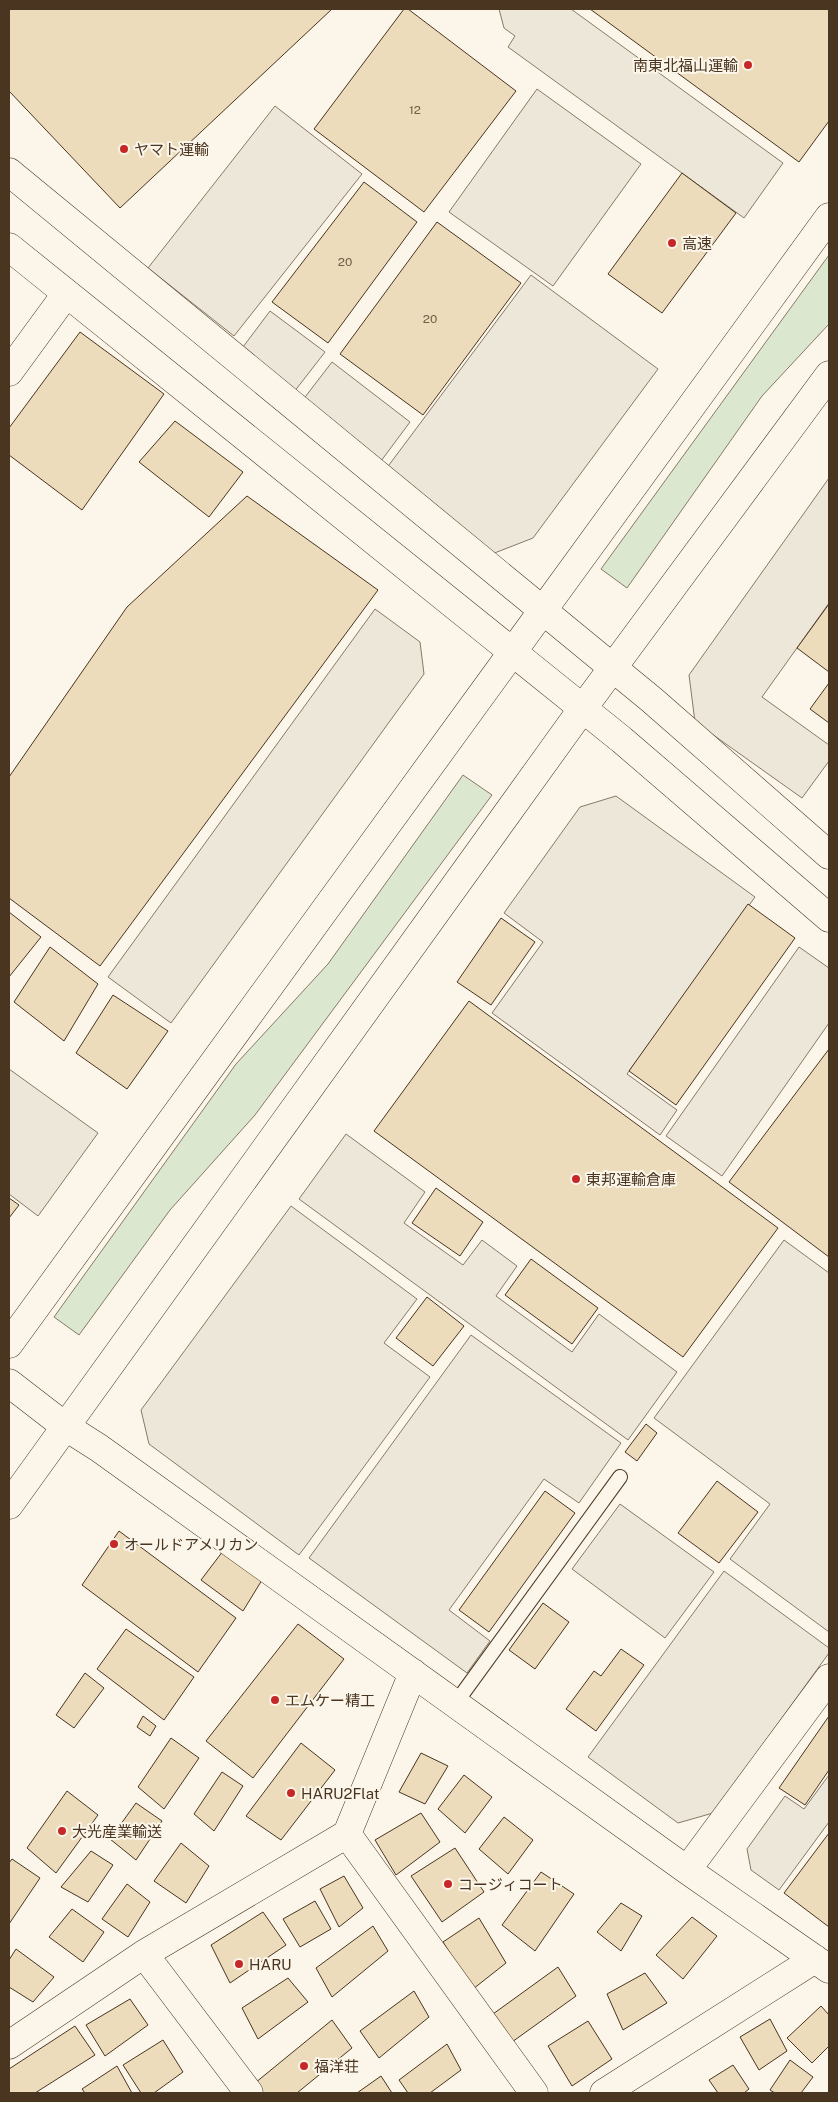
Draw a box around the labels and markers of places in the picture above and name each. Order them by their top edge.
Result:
place label: 南東北福山運輸 [633,57,738,74]
marker: 南東北福山運輸 [742,59,754,71]
place label: ヤマト運輸 [134,141,209,158]
marker: ヤマト運輸 [118,143,130,155]
place label: 高速 [682,235,712,252]
marker: 高速 [666,237,678,249]
place label: 東邦運輸倉庫 [586,1171,676,1188]
marker: 東邦運輸倉庫 [570,1173,582,1185]
place label: オールドアメリカン [124,1536,258,1553]
marker: オールドアメリカン [108,1538,120,1550]
place label: エムケー精工 [285,1692,375,1709]
marker: エムケー精工 [269,1694,281,1706]
place label: HARU2Flat [301,1785,380,1802]
marker: HARU2Flat [285,1787,297,1799]
place label: 大光産業輸送 [72,1823,162,1840]
marker: 大光産業輸送 [56,1825,68,1837]
place label: コージィコート [458,1876,563,1893]
marker: コージィコート [442,1878,454,1890]
place label: HARU [249,1956,292,1973]
marker: HARU [233,1958,245,1970]
place label: 福洋荘 [314,2058,359,2075]
marker: 福洋荘 [298,2060,310,2072]

